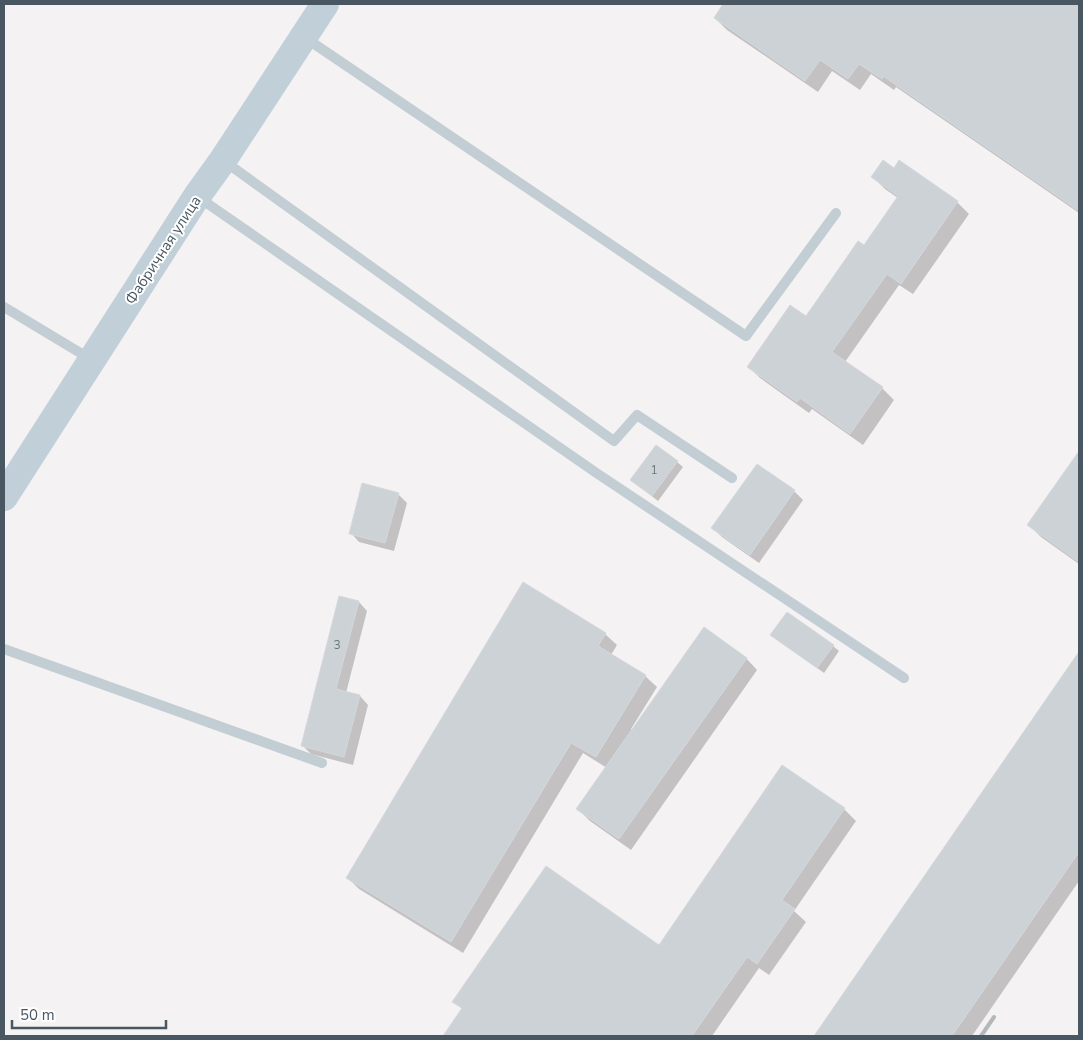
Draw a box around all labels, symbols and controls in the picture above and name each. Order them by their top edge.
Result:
street label: Фабричная улица [120,192,206,308]
house number: 1 [650,462,658,478]
house number: 3 [333,637,341,653]
scale bar [12,998,166,1030]
text: 50 m [20,1005,55,1025]

